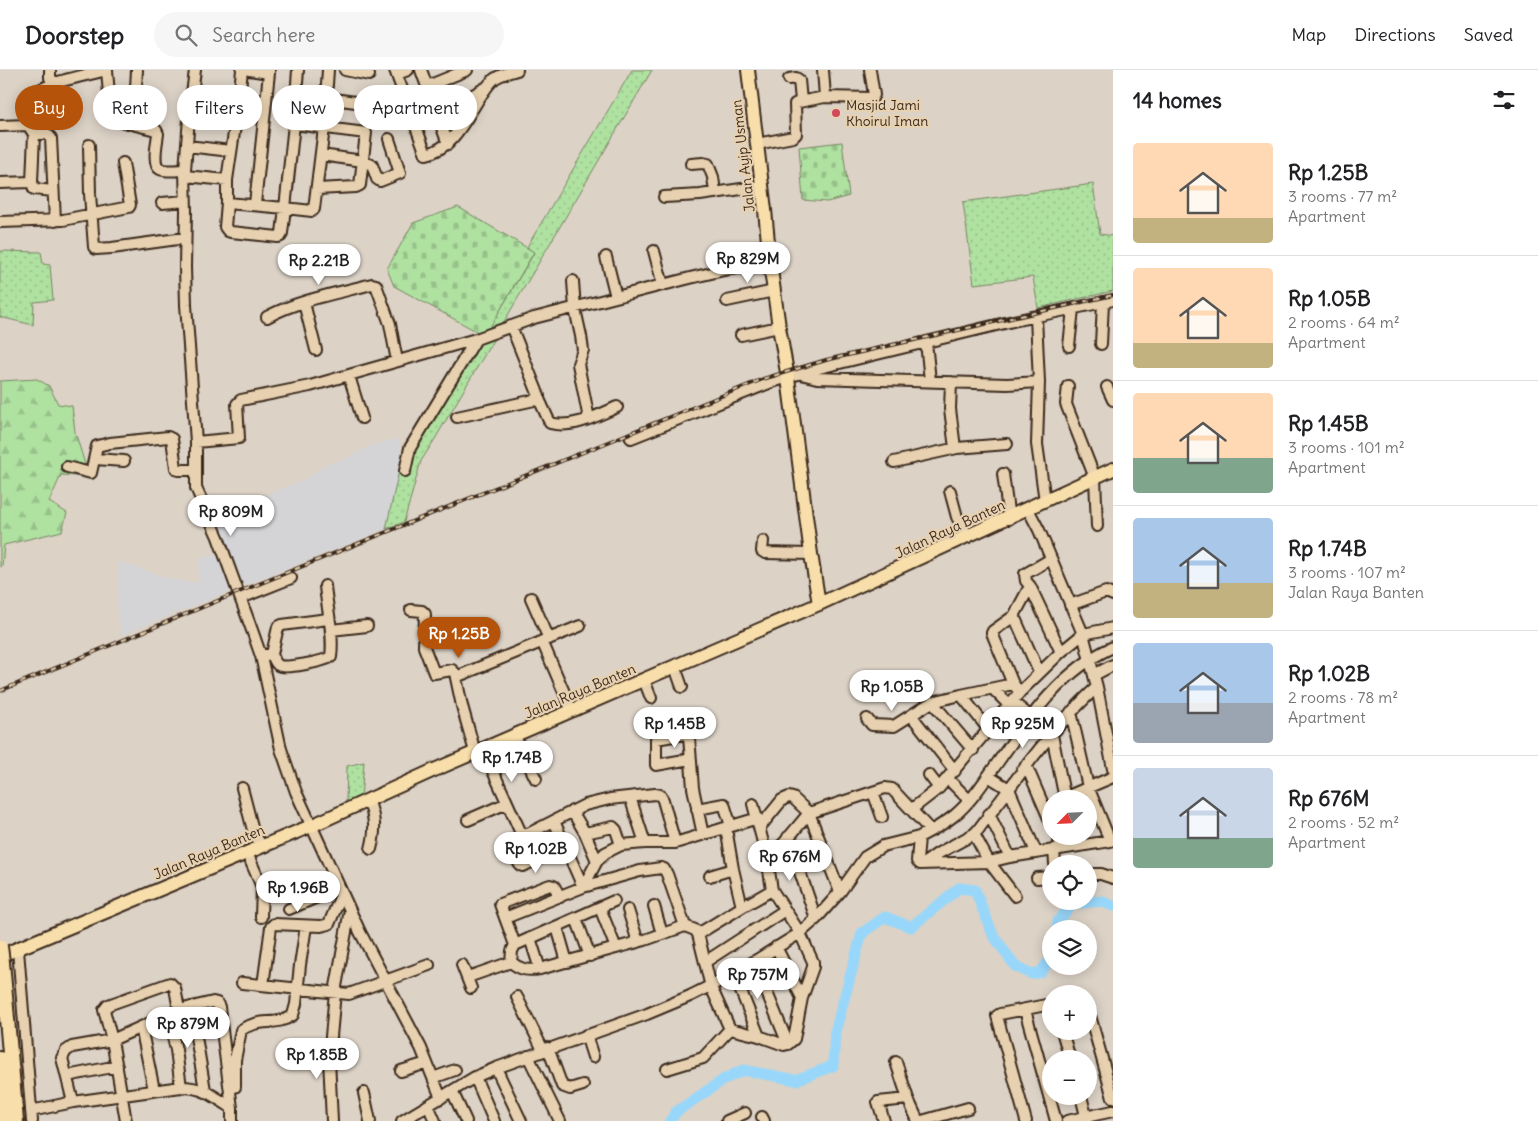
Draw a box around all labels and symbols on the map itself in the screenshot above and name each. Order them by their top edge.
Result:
place label: Masjid Jami Khoirul Iman [846,96,928,130]
street label: Jalan Ayip Usman [727,99,759,213]
marker: Masjid Jami Khoirul Iman [830,107,842,119]
pin: Rp 829M [702,242,794,284]
pin: Rp 2.21B [267,244,371,286]
pin: Rp 809M [185,494,277,537]
street label: Jalan Raya Banten [892,496,1008,562]
pin: Rp 1.25B [407,616,511,659]
street label: Jalan Raya Banten [522,659,638,723]
pin: Rp 1.05B [840,670,944,712]
pin: Rp 1.45B [623,706,727,749]
pin: Rp 925M [977,706,1069,749]
pin: Rp 1.74B [460,740,564,783]
north arrow [1042,790,1098,845]
street label: Jalan Raya Banten [151,820,267,884]
pin: Rp 1.02B [484,832,588,874]
pin: Rp 676M [744,840,836,882]
pin: Rp 1.96B [246,870,350,913]
pin: Rp 757M [712,958,804,1000]
pin: Rp 879M [142,1006,234,1049]
pin: Rp 1.85B [265,1038,369,1080]

